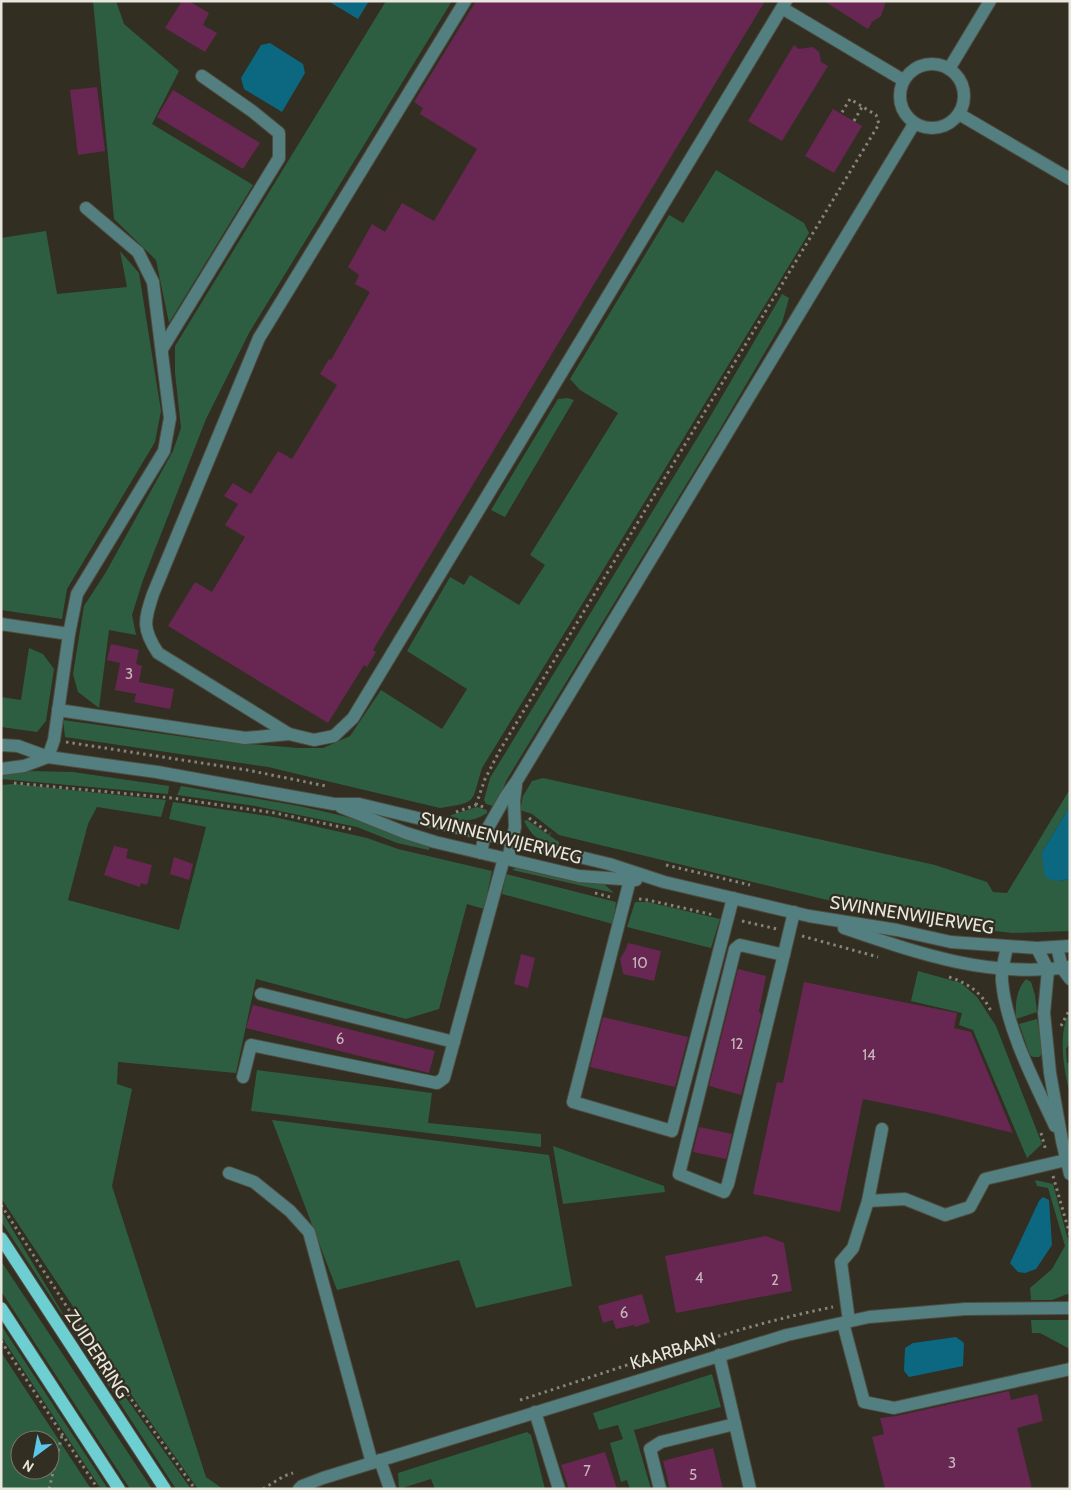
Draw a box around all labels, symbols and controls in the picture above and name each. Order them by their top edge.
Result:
house number: 3 [125,665,133,683]
street label: SWINNENWIJERWEG [418,807,584,869]
street label: SWINNENWIJERWEG [828,891,996,939]
house number: 10 [632,954,648,972]
house number: 6 [336,1030,344,1048]
house number: 12 [731,1035,744,1053]
house number: 14 [862,1046,876,1064]
house number: 4 [695,1269,704,1287]
house number: 2 [771,1271,779,1289]
house number: 6 [620,1304,628,1322]
street label: ZUIDERRING [60,1305,134,1403]
street label: KAARBAAN [627,1327,719,1375]
north arrow [10,1430,60,1480]
house number: 3 [948,1454,956,1472]
text: N [19,1456,37,1476]
house number: 7 [583,1462,591,1480]
house number: 5 [689,1466,697,1484]

